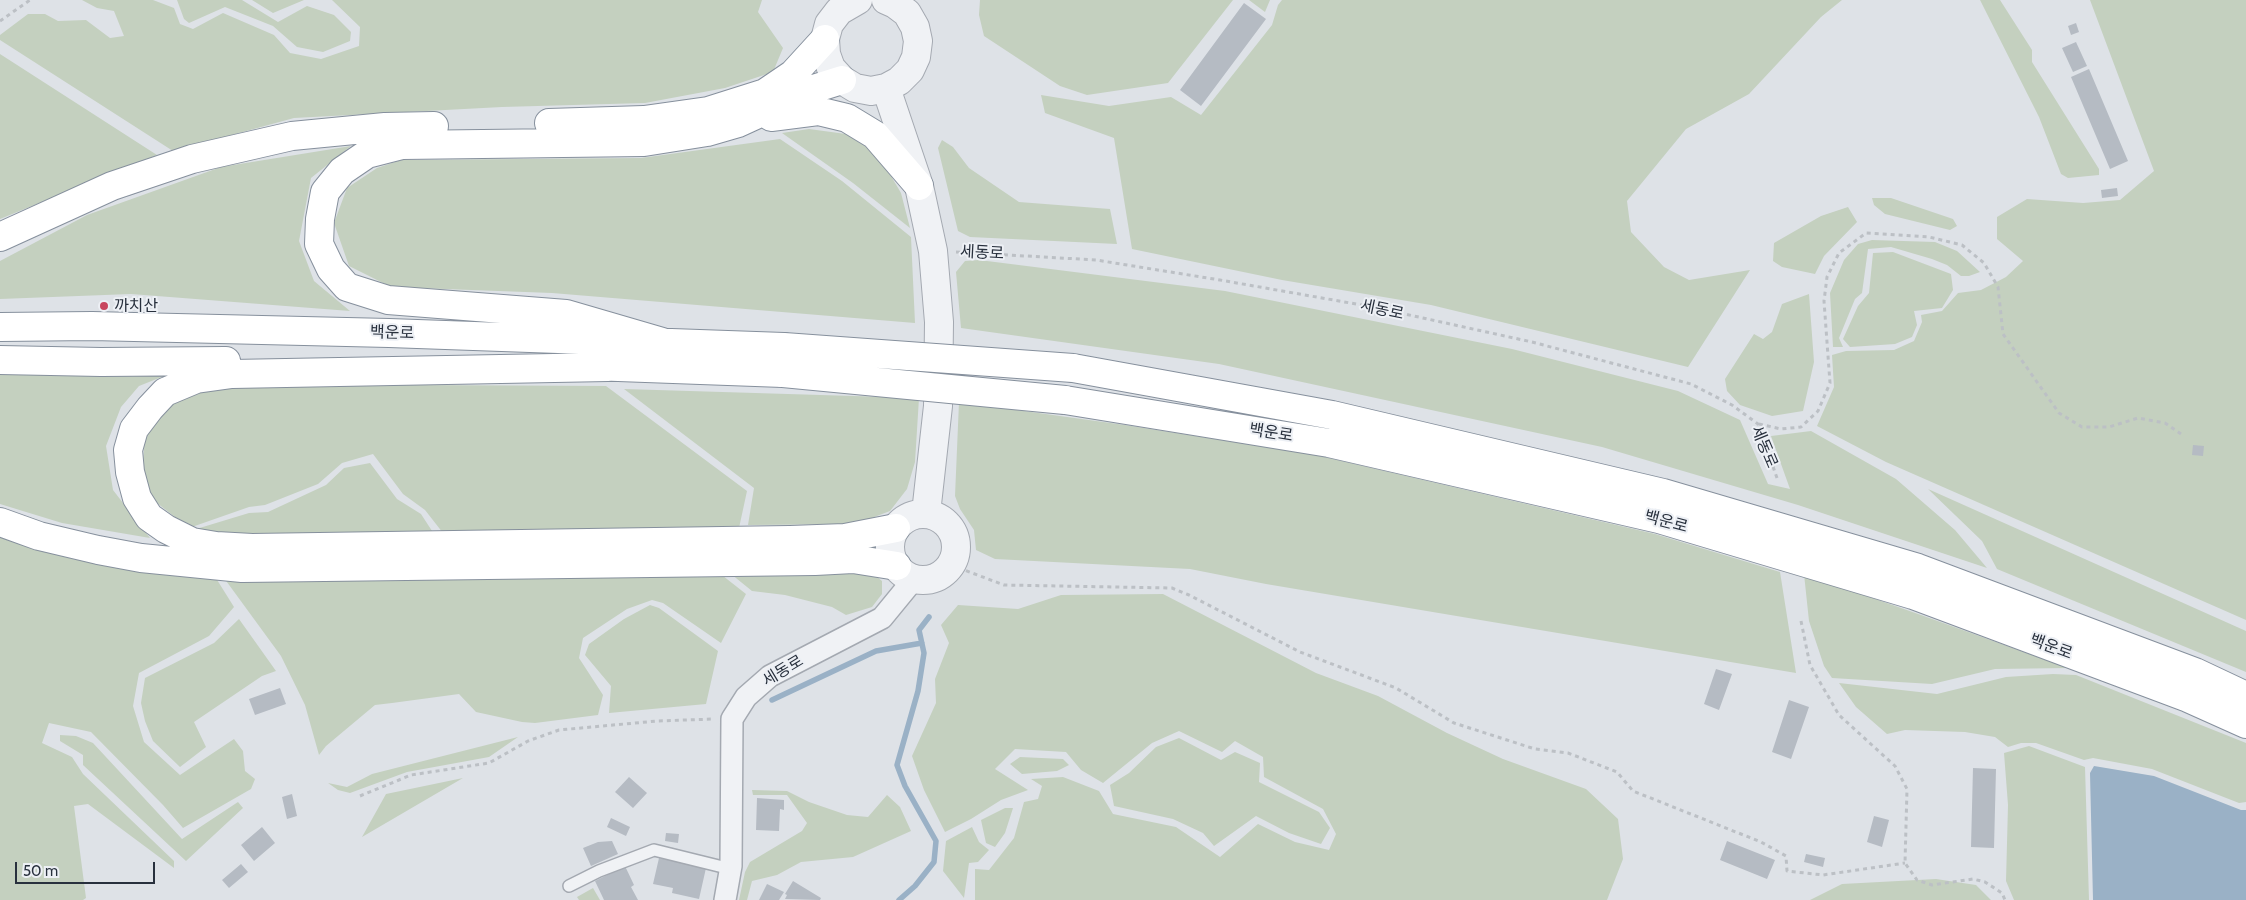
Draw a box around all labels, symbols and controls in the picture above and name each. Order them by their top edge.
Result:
street label: 세동로 [959,242,1005,264]
place label: 까치산 [114,296,158,316]
street label: 세동로 [1358,296,1406,324]
marker: 까치산 [98,300,110,312]
street label: 백운로 [370,323,414,343]
street label: 백운로 [1248,420,1294,446]
street label: 세동로 [1747,423,1781,471]
street label: 백운로 [1642,507,1690,537]
street label: 백운로 [2027,630,2075,664]
street label: 세동로 [759,651,807,691]
scale bar [18,852,158,884]
text: 50 m [23,862,58,880]

